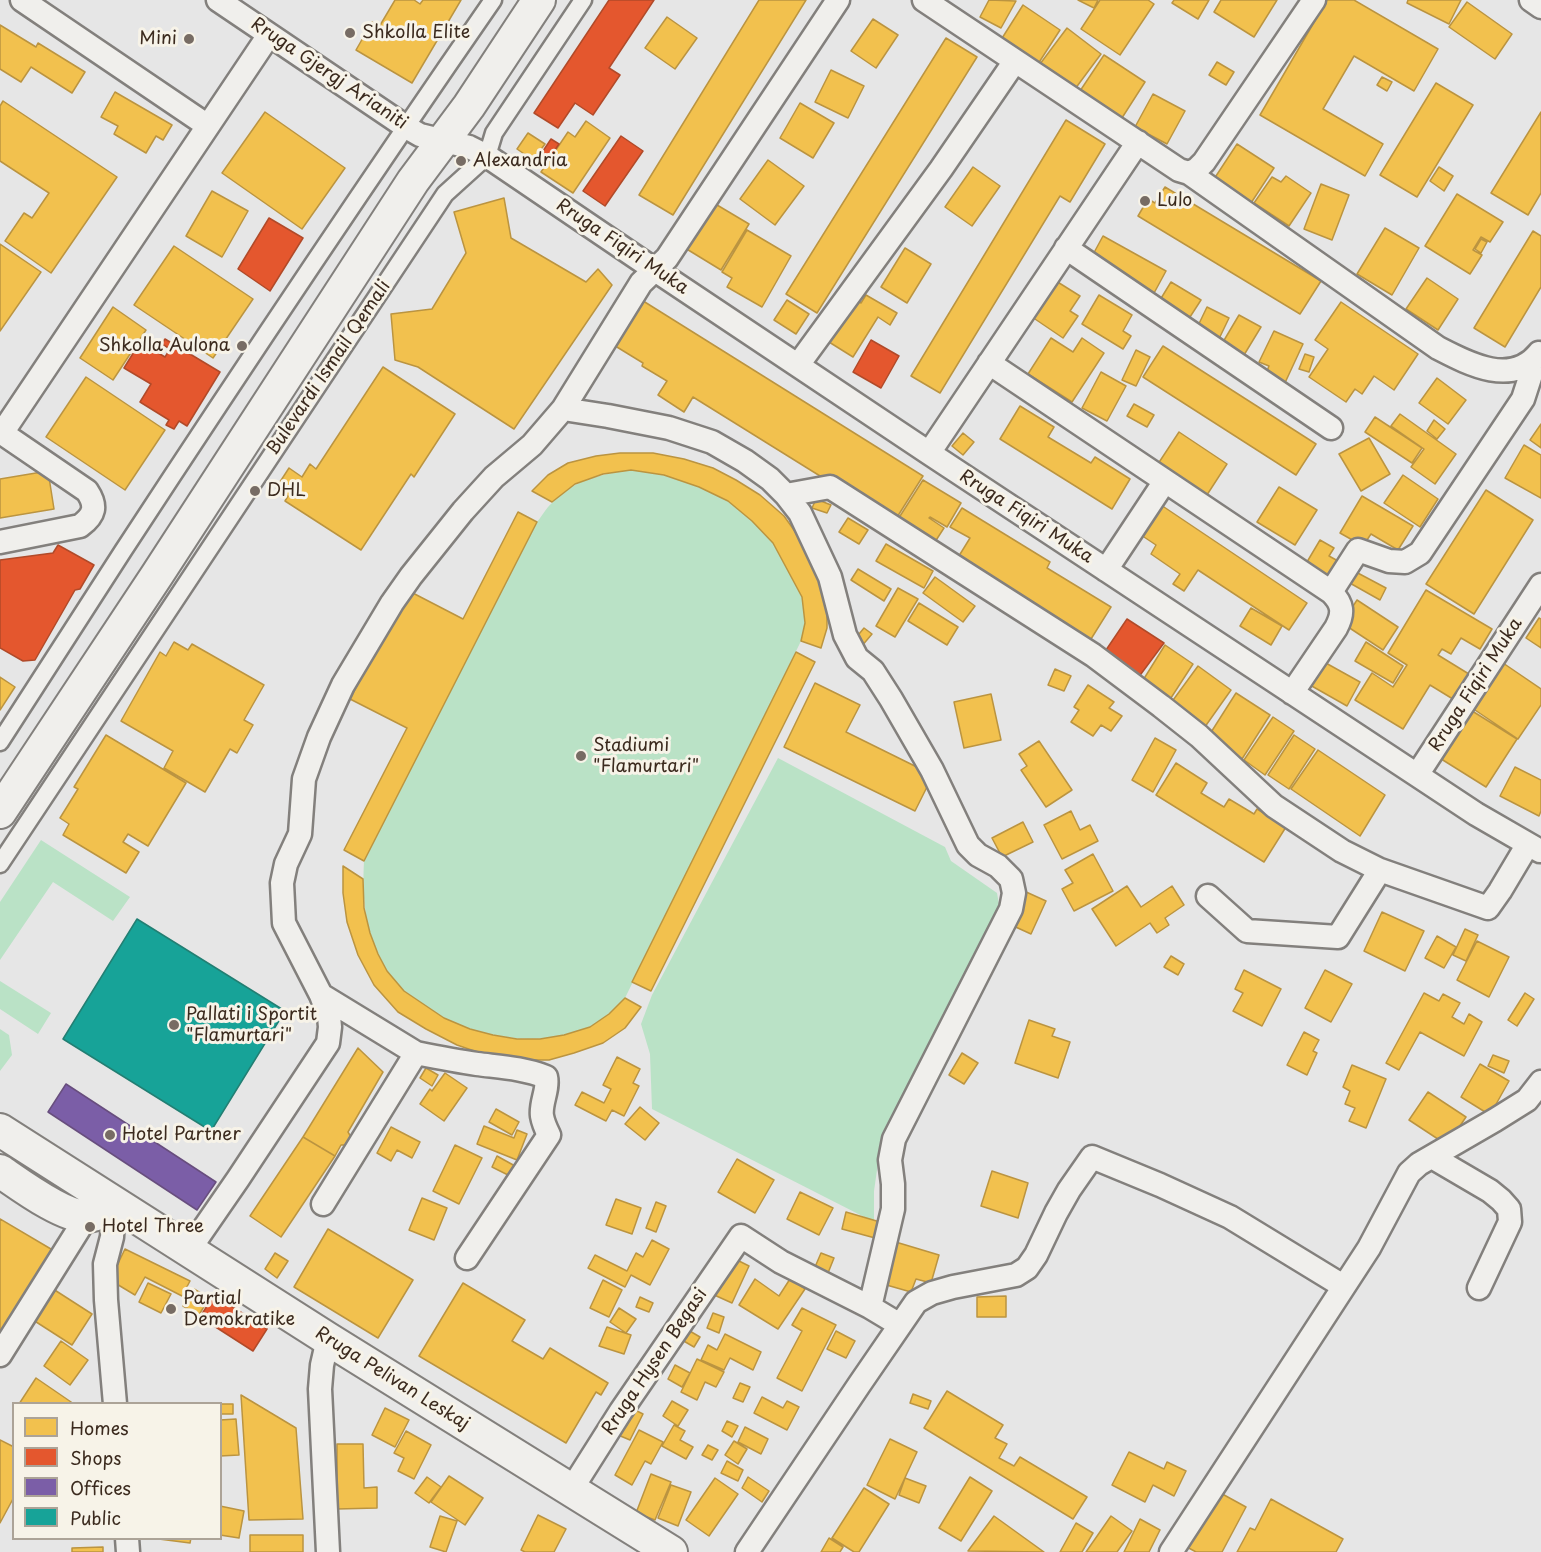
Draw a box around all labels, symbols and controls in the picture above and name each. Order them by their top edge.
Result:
street label: Rruga Gjergj Arianiti [247,13,411,135]
place label: Shkolla Elite [362,22,470,44]
marker: Shkolla Elite [343,26,357,40]
place label: Mini [139,28,177,50]
marker: Mini [182,32,196,46]
place label: Alexandria [473,150,567,172]
marker: Alexandria [454,154,468,168]
place label: Lulo [1157,190,1192,212]
marker: Lulo [1138,194,1152,208]
street label: Rruga Fiqiri Muka [552,195,692,299]
street label: Bulevardi Ismail Qemali [262,276,396,460]
place label: Shkolla Aulona [99,335,230,357]
marker: Shkolla Aulona [235,339,249,353]
street label: Rruga Fiqiri Muka [955,466,1097,568]
place label: DHL [267,480,306,502]
marker: DHL [248,484,262,498]
street label: Rruga Fiqiri Muka [1425,614,1527,756]
place label: Stadiumi "Flamurtari" [593,735,699,777]
marker: Stadiumi "Flamurtari" [574,749,588,763]
place label: Pallati i Sportit "Flamurtari" [186,1004,317,1046]
marker: Pallati i Sportit "Flamurtari" [167,1018,181,1032]
place label: Hotel Partner [122,1124,241,1146]
marker: Hotel Partner [103,1128,117,1142]
place label: Hotel Three [102,1216,204,1238]
marker: Hotel Three [83,1220,97,1234]
street label: Rruga Hysen Begasi [598,1284,712,1440]
place label: Partial Demokratike [183,1288,295,1330]
marker: Partial Demokratike [164,1302,178,1316]
street label: Rruga Pelivan Leskaj [311,1323,473,1435]
legend [12,1402,222,1540]
text: Homes [70,1414,128,1441]
text: Shops [70,1444,121,1471]
text: Offices [70,1474,131,1501]
text: Public [70,1504,121,1531]

